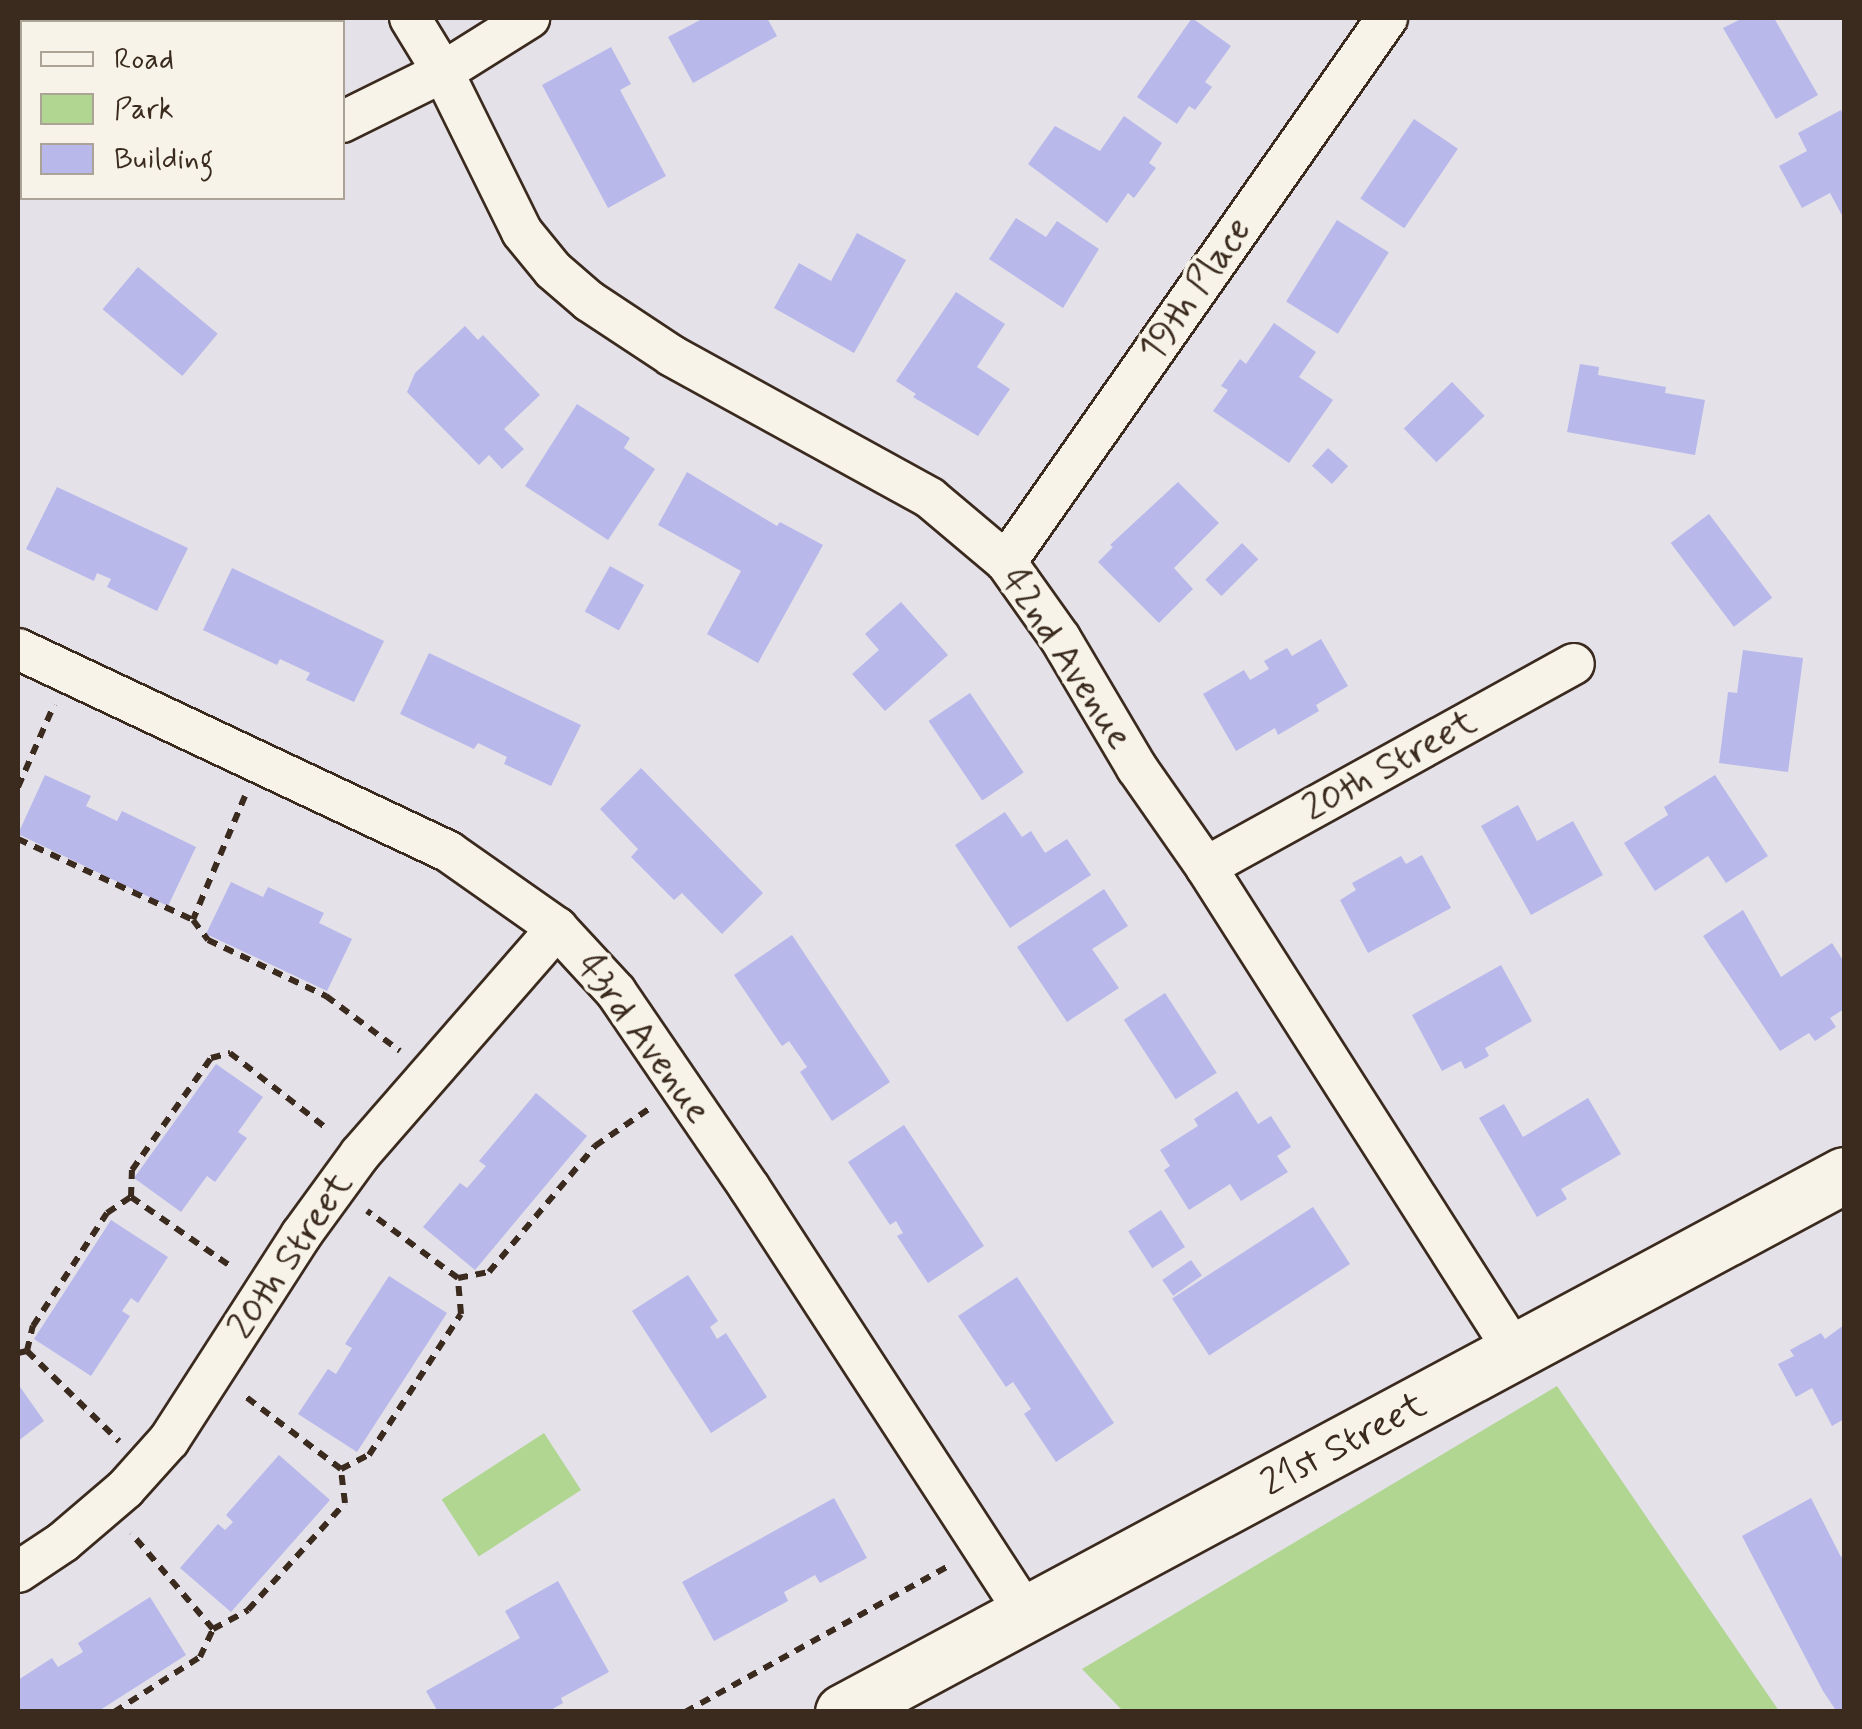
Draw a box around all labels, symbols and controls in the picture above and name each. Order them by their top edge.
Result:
legend [20,20,345,200]
text: Road [114,40,174,79]
text: Park [114,90,174,129]
text: Building [114,140,213,179]
street label: 19th Place [1130,209,1262,371]
street label: 42nd Avenue [990,559,1142,759]
street label: 20th Street [1295,700,1485,832]
street label: 43rd Avenue [565,944,721,1134]
street label: 20th Street [219,1164,363,1348]
street label: 21st Street [1254,1383,1434,1507]

